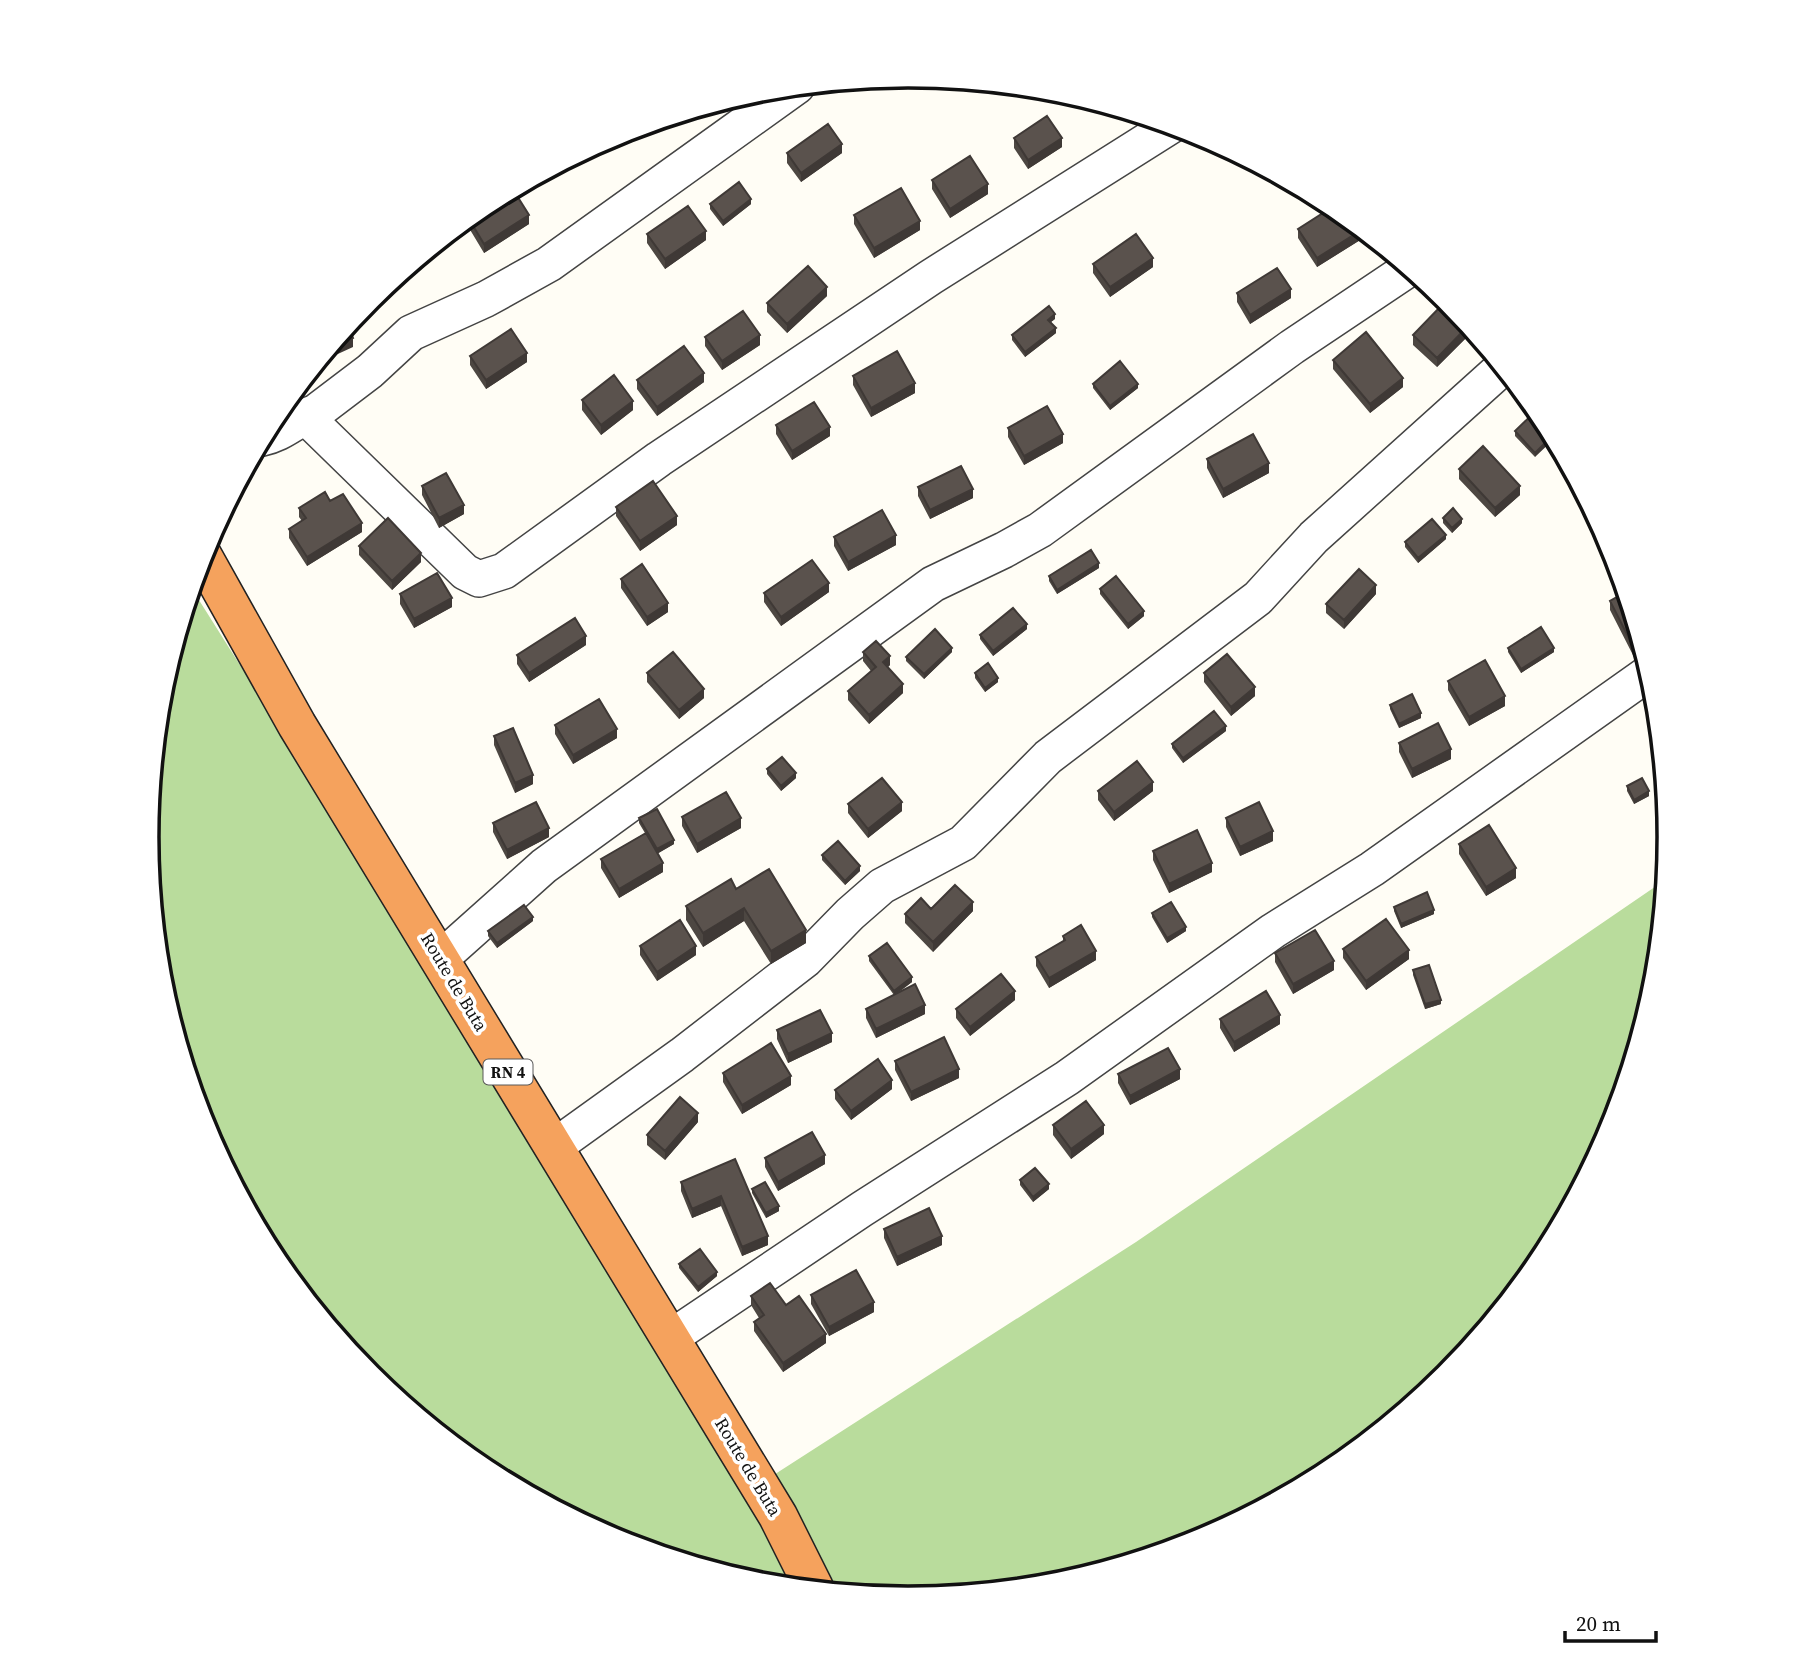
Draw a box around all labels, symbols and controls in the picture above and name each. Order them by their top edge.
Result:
street label: Route de Buta [415,928,494,1036]
road number: RN 4 [484,1060,532,1084]
street label: Route de Buta [709,1413,788,1521]
scale bar [1565,1600,1656,1644]
text: 20 m [1576,1609,1621,1638]

